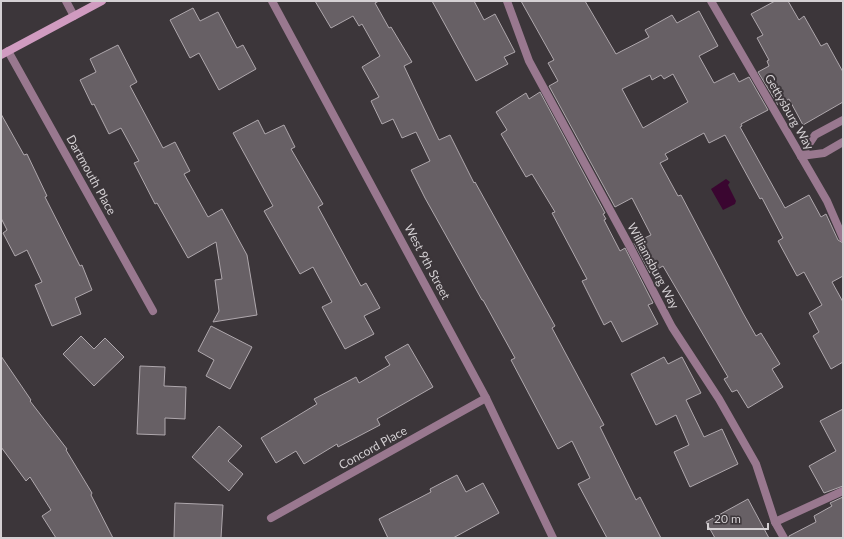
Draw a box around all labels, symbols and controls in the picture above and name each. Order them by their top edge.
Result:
street label: Gettysburg Way [762,71,818,153]
street label: Dartmouth Place [63,132,120,217]
street label: Williamsburg Way [624,220,683,312]
street label: West 9th Street [401,221,454,303]
street label: Concord Place [336,423,409,472]
scale bar [708,505,768,531]
text: 20 m [714,511,741,526]

